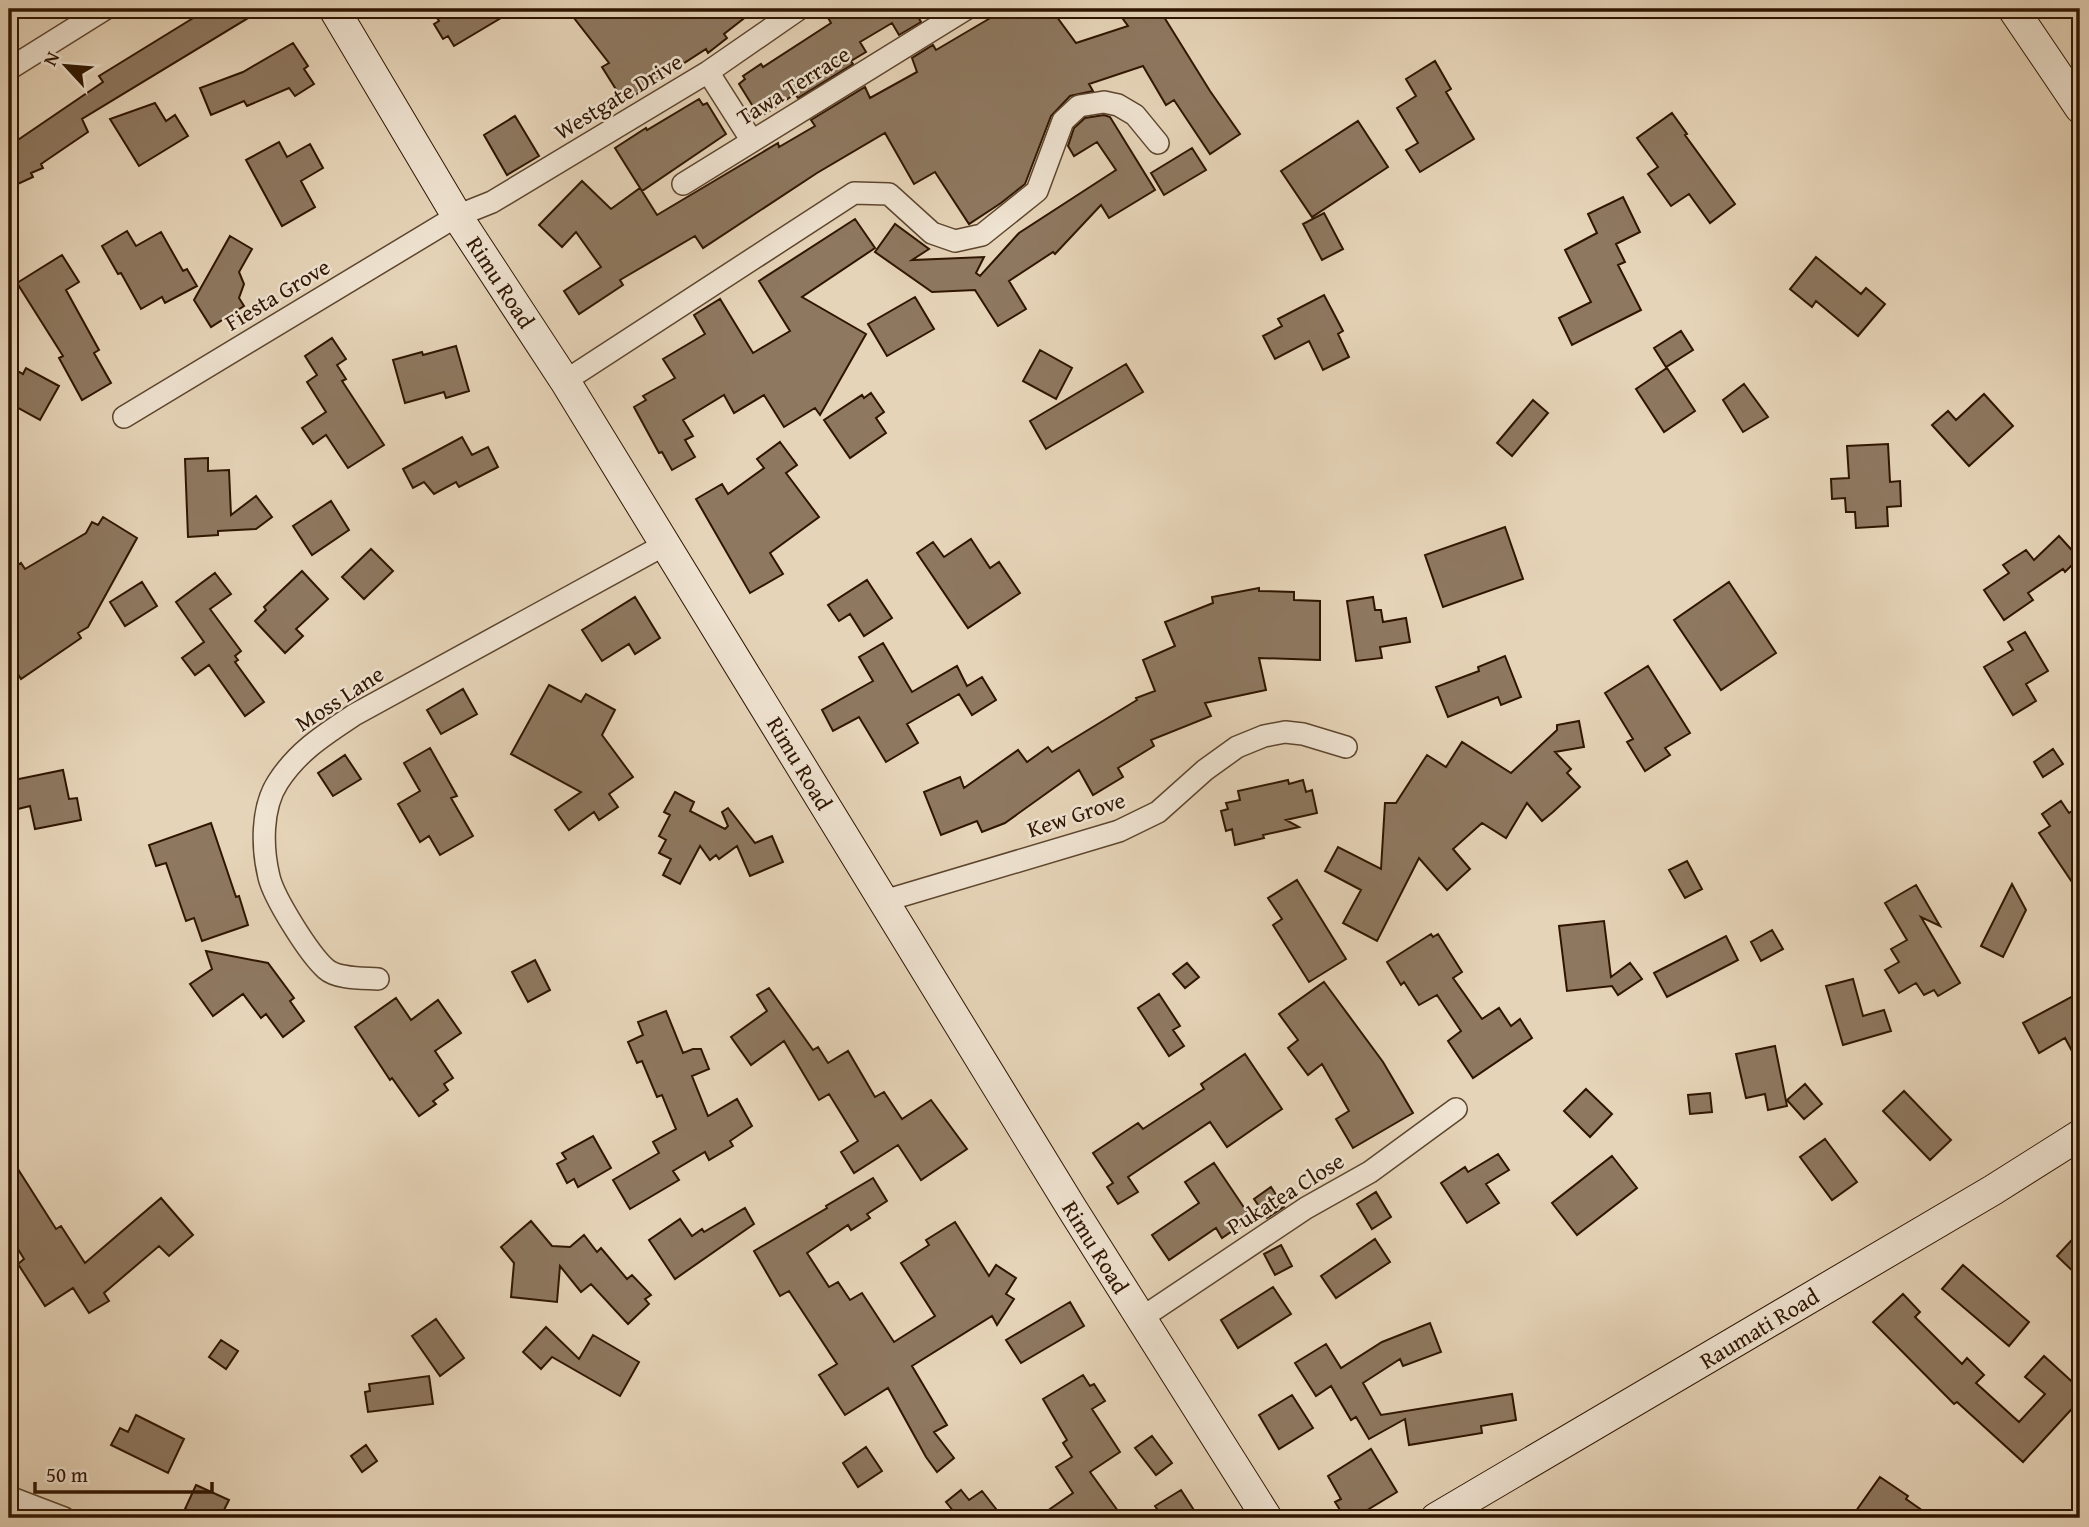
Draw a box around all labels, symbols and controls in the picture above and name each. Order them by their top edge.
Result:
north arrow [32,32,102,102]
street label: Tawa Terrace [730,37,856,133]
street label: Westgate Drive [548,45,688,147]
text: N [35,46,66,70]
street label: Rimu Road [459,229,544,335]
street label: Fiesta Grove [218,250,336,338]
street label: Moss Lane [288,657,390,739]
street label: Rimu Road [759,710,841,817]
street label: Kew Grove [1023,783,1129,845]
street label: Pukatea Close [1220,1144,1350,1242]
street label: Rimu Road [1054,1194,1138,1301]
street label: Raumati Road [1693,1279,1826,1377]
scale bar [35,1450,212,1494]
text: 50 m [46,1459,88,1490]

